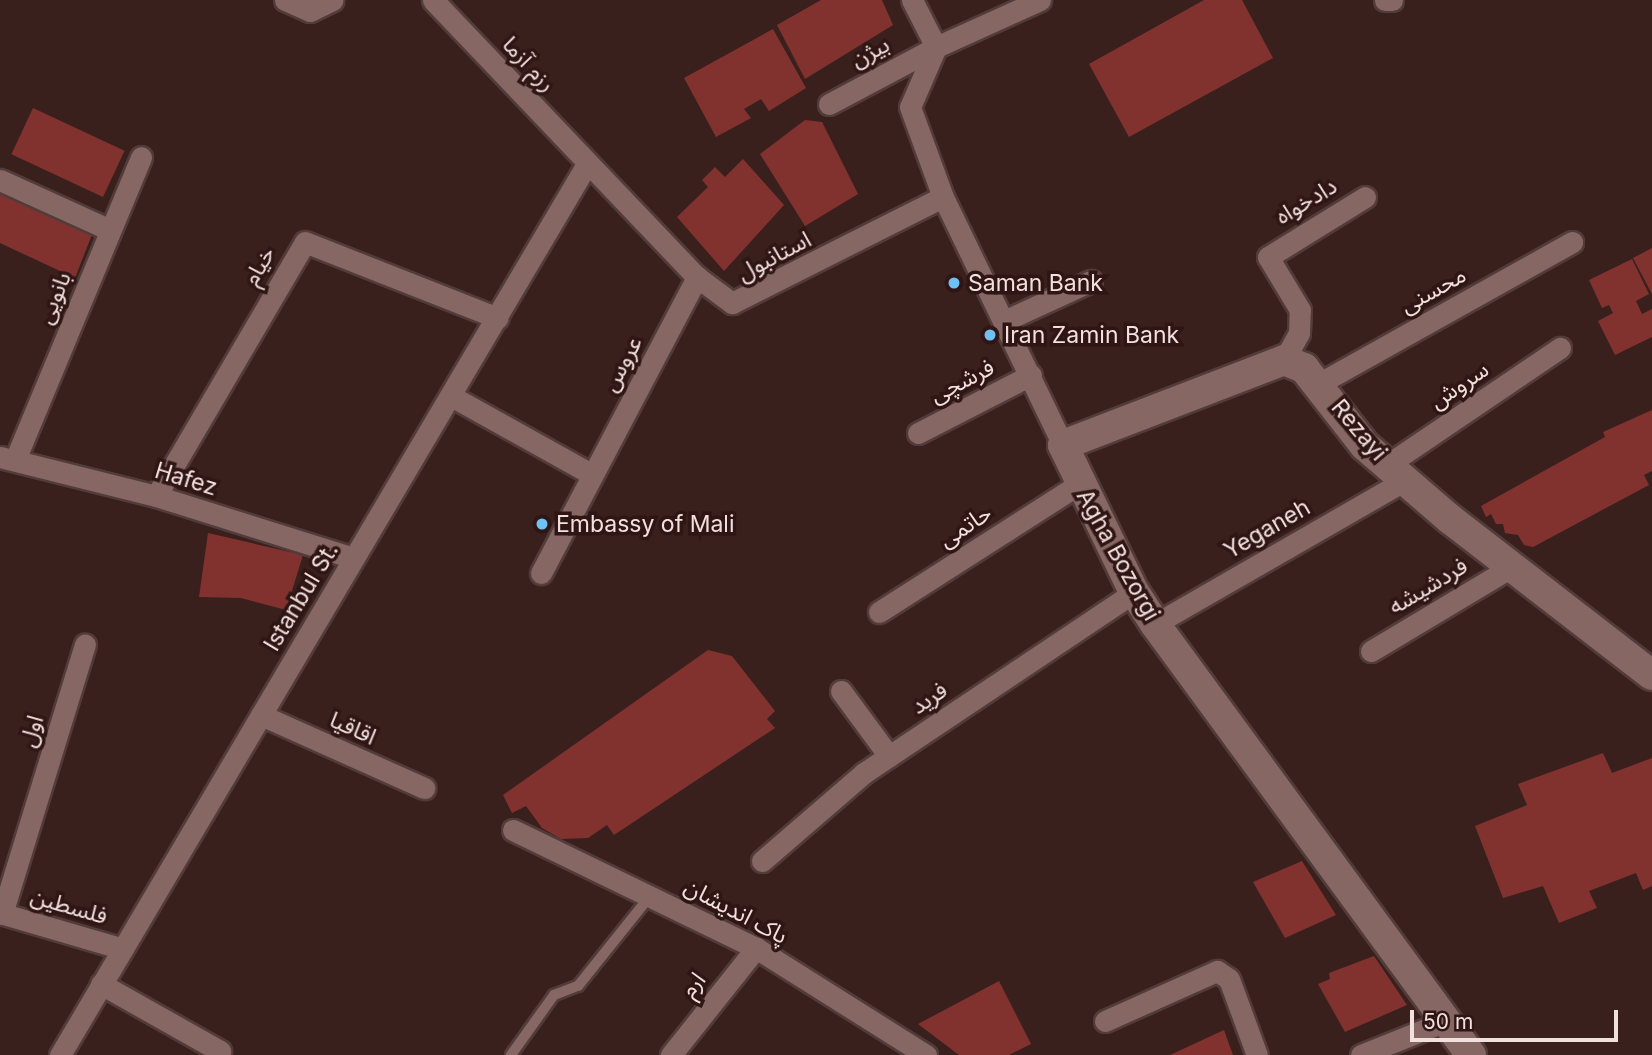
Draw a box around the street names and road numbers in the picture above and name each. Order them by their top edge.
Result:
street label: رزم آزما [497,31,561,97]
street label: بیژن [846,31,894,73]
street label: دادخواه [1270,172,1342,230]
street label: استانبول [732,225,816,287]
street label: خیام [237,242,281,290]
street label: محسنی [1395,261,1471,319]
street label: بانویی [31,268,77,328]
street label: عروس [596,332,648,396]
street label: فرشچی [925,353,999,409]
street label: سروش [1424,355,1494,415]
street label: Rezayi [1326,394,1392,466]
street label: Hafez [152,457,220,501]
street label: Agha Bozorgi [1071,485,1165,625]
street label: Yeganeh [1219,493,1315,565]
street label: حاتمی [933,499,997,553]
street label: Istanbul St. [258,538,344,656]
street label: فردشیشه [1384,552,1472,620]
street label: فرید [906,676,952,720]
street label: اقاقیا [325,706,381,750]
street label: اول [13,712,49,750]
street label: پاک اندیشان [680,872,792,950]
street label: فلسطین [28,882,110,930]
street label: ارم [675,967,711,1003]

